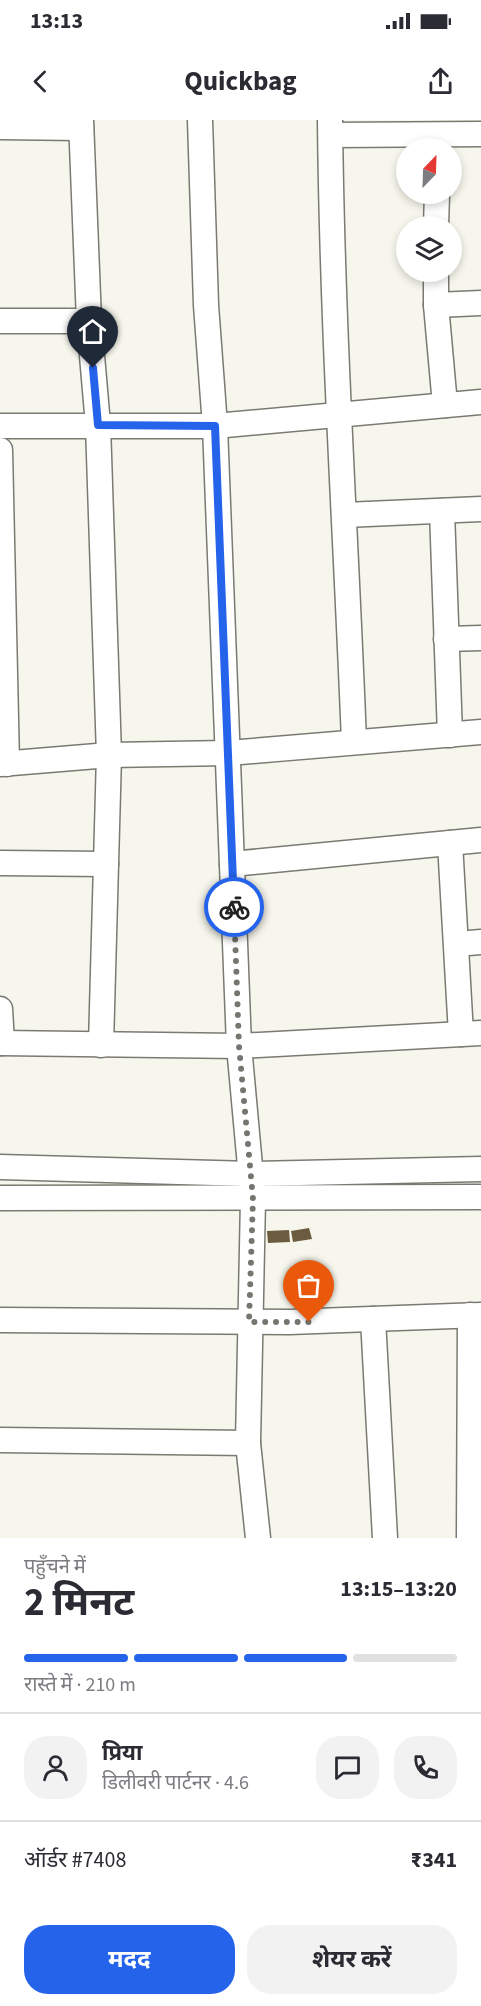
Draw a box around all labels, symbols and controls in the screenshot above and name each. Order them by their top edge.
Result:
text: 13:13 [30,5,83,37]
text: Quickbag [184,62,297,101]
icon: back [24,65,57,98]
icon: share [424,65,457,98]
north arrow [396,138,462,204]
map controls [396,138,462,282]
button: layers [396,216,462,282]
pin [67,306,118,368]
icon: home [76,315,109,348]
courier [204,877,264,937]
icon: bike [218,891,251,924]
pin [283,1260,334,1322]
icon: bag [292,1269,325,1302]
text: पहुँचने में [24,1553,86,1581]
text: 13:15–13:20 [340,1573,457,1605]
text: 2 मिनट [24,1575,134,1631]
text: रास्ते में · 210 m [24,1671,136,1699]
button: person [24,1736,87,1799]
button: chat [316,1736,379,1799]
button: phone [394,1736,457,1799]
text: प्रिया [102,1737,142,1769]
text: डिलीवरी पार्टनर · 4.6 [102,1769,249,1797]
text: ऑर्डर #7408 [24,1844,126,1876]
text: ₹341 [411,1844,457,1876]
button: मदद [24,1925,235,1994]
button: शेयर करें [247,1925,457,1994]

